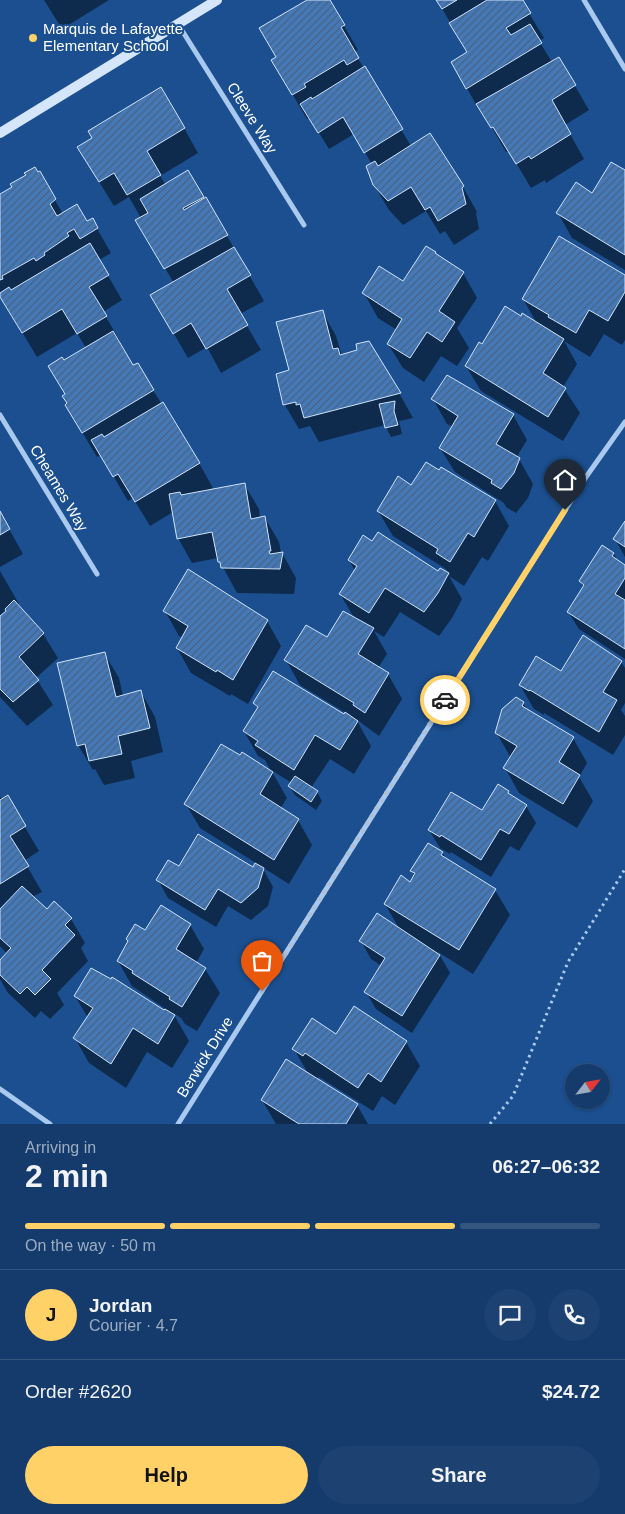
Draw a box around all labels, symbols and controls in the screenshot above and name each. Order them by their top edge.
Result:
place label: Marquis de Lafayette Elementary School [43,20,183,54]
marker: Marquis de Lafayette Elementary School [27,32,39,44]
street label: Cleeve Way [224,79,281,157]
street label: Cheames Way [27,441,92,534]
pin [544,459,586,510]
icon: home [551,466,579,494]
courier [420,675,470,725]
icon: car [431,686,459,714]
pin [241,940,283,991]
icon: bag [248,947,276,975]
street label: Berwick Drive [173,1013,236,1100]
north arrow [565,1064,610,1109]
map controls [565,1064,610,1109]
text: Arriving in [25,1139,96,1156]
text: 06:27–06:32 [492,1156,600,1177]
text: 2 min [25,1158,109,1194]
text: On the way · 50 m [25,1237,156,1254]
button: chat [484,1289,536,1341]
button: phone [548,1289,600,1341]
text: Jordan [89,1295,152,1316]
text: J [46,1304,56,1325]
text: Courier · 4.7 [89,1317,178,1334]
text: Order #2620 [25,1381,132,1402]
text: $24.72 [542,1381,600,1402]
button: Help [25,1446,308,1504]
button: Share [318,1446,600,1504]

